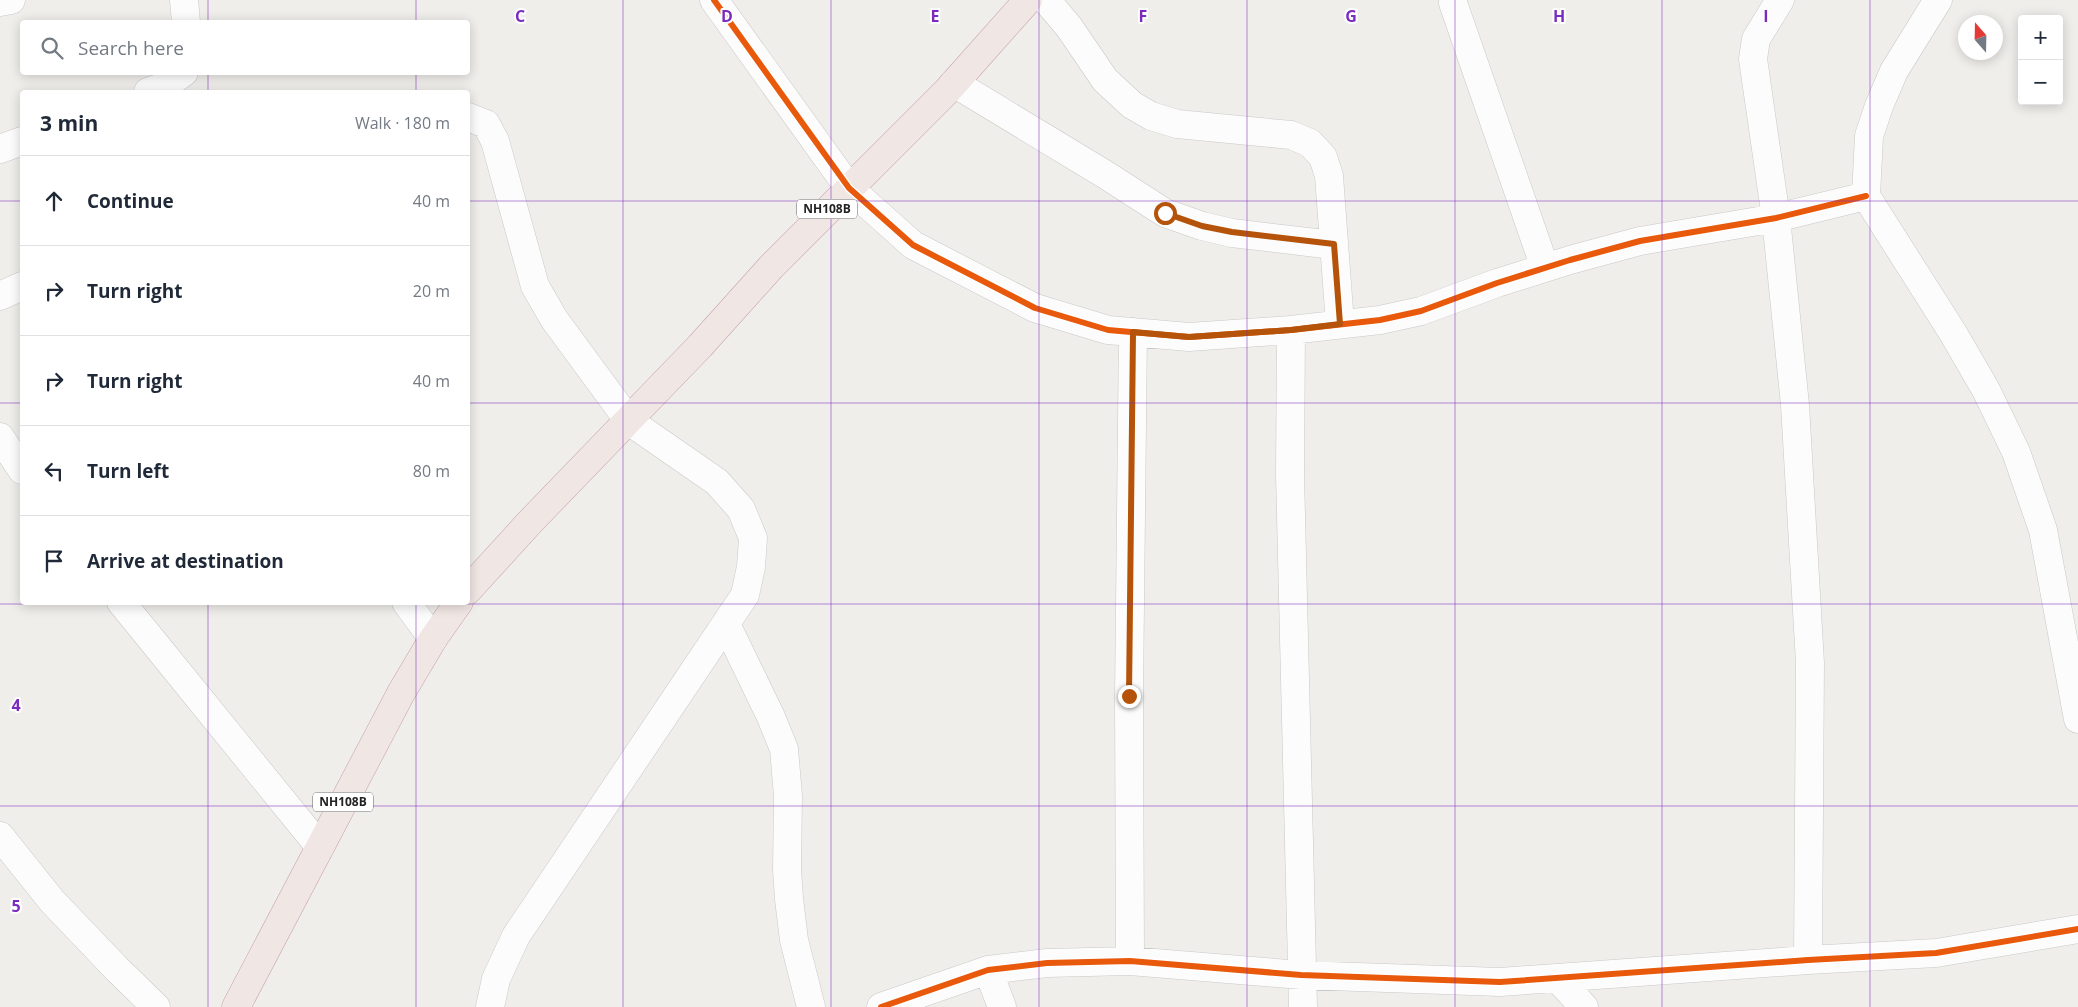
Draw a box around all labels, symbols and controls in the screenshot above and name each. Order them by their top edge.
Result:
text: C [515,5,525,27]
text: D [721,5,733,27]
text: E [931,5,940,27]
text: F [1139,5,1147,27]
text: G [1345,5,1357,27]
text: H [1553,5,1565,27]
text: I [1763,5,1769,27]
north arrow [1958,15,2003,60]
map controls [2018,15,2063,105]
button: + [2018,15,2063,60]
search box [20,20,470,75]
icon: search [38,34,66,62]
text: Search here [78,35,184,61]
button: − [2018,60,2063,105]
text: 3 min [40,109,98,137]
text: Walk · 180 m [355,112,450,134]
icon: ahead [40,187,68,215]
text: Continue [87,188,174,214]
text: 40 m [413,190,450,212]
road number: NH108B [797,200,857,218]
route start [1154,202,1177,225]
icon: right [40,277,68,305]
text: Turn right [87,278,182,304]
text: 20 m [413,280,450,302]
icon: right [40,367,68,395]
text: Turn right [87,368,182,394]
text: 40 m [413,370,450,392]
icon: left [40,457,68,485]
text: Turn left [87,458,169,484]
text: 80 m [413,460,450,482]
icon: arrive [40,547,68,575]
text: Arrive at destination [87,548,284,574]
route end [1118,685,1141,708]
text: 4 [11,694,21,716]
road number: NH108B [313,792,373,812]
text: 5 [11,895,21,917]

